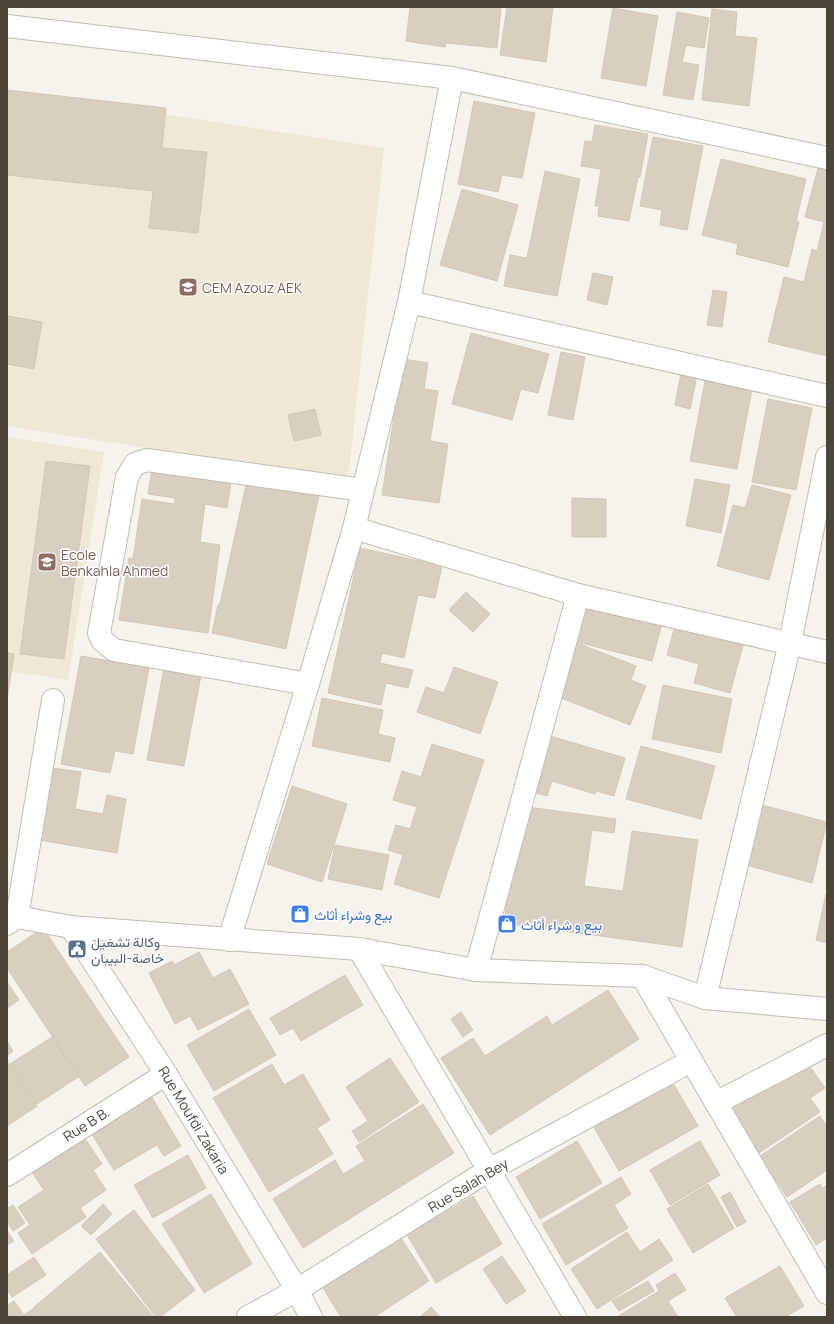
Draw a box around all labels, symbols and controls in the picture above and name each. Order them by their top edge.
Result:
school or university icon: CEM Azouz AEK [177,276,199,298]
place label: CEM Azouz AEK [202,278,303,297]
place label: Ecole Benkahla Ahmed [61,545,168,580]
school or university icon: Ecole Benkahla Ahmed [36,551,58,573]
shop icon: بيع وشراء أثاث [289,903,311,925]
place label: بيع وشراء أثاث [314,905,392,926]
shop icon: بيع و شراء أثاث [496,913,518,935]
place label: بيع و شراء أثاث [521,915,602,936]
place label: وكالة تشغيل خاصة-البيبان [91,932,164,967]
public building icon: وكالة تشغيل خاصة-البيبان [66,938,88,960]
street label: Rue Moufdi Zakaria [154,1063,234,1177]
street label: Rue B B. [59,1102,113,1146]
street label: Rue Salah Bey [424,1153,512,1217]

